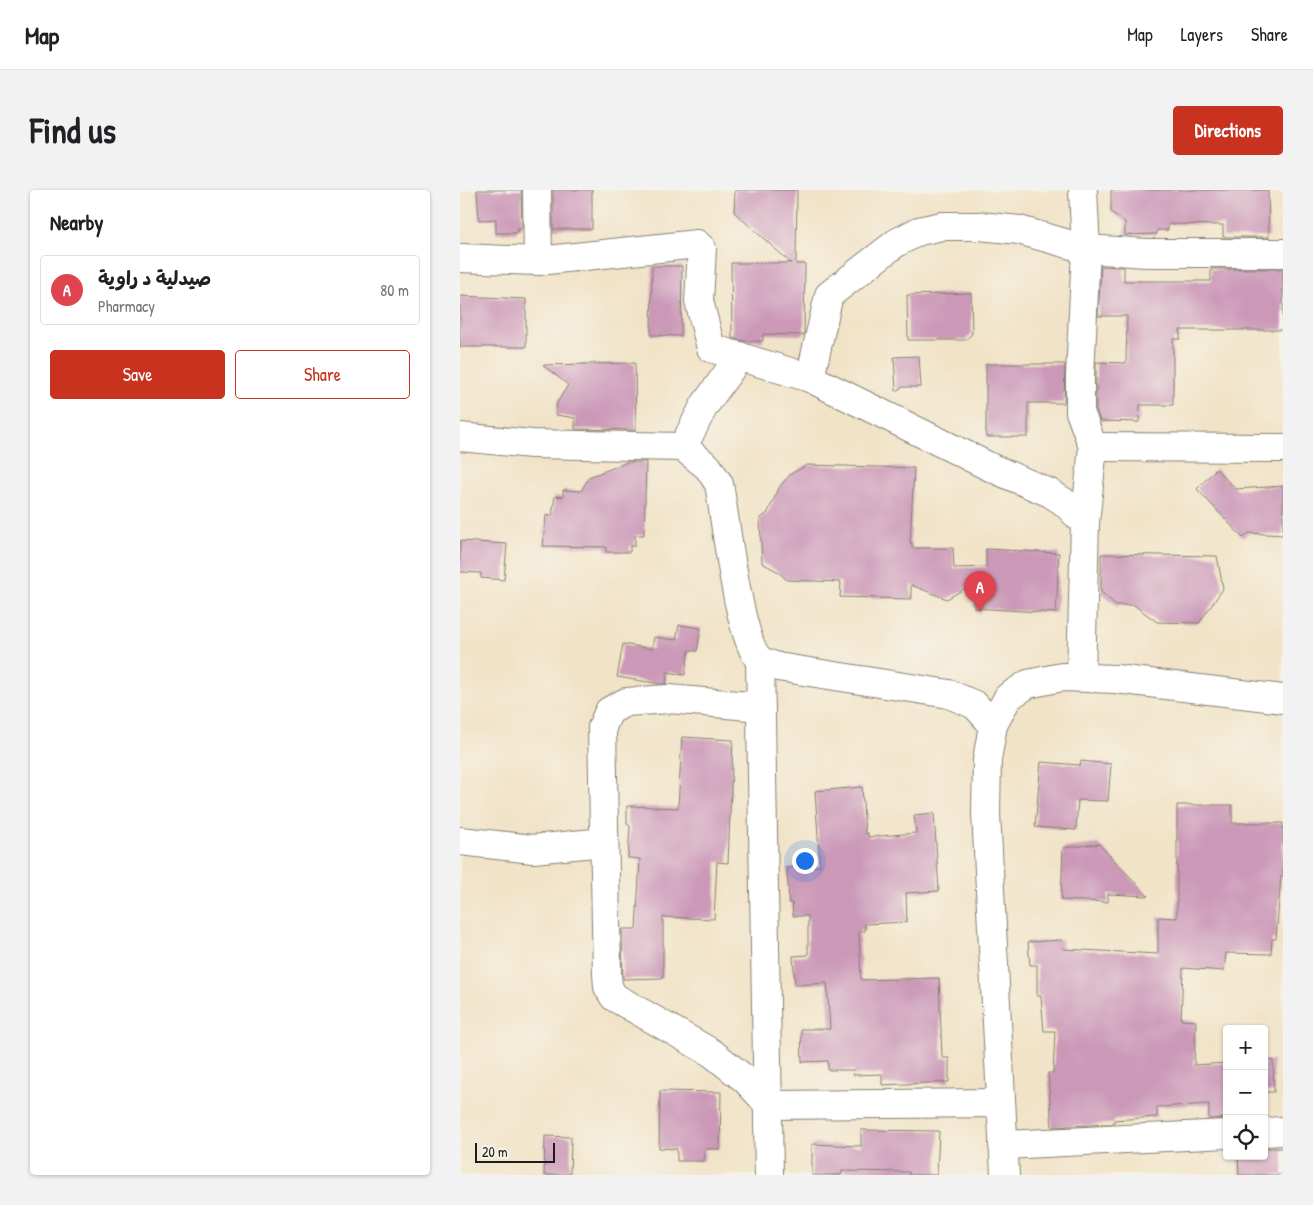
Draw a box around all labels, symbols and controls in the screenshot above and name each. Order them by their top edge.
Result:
text: Map [25,19,59,51]
text: Map [1127,22,1153,47]
text: Layers [1181,22,1223,47]
text: Share [1251,22,1288,47]
button: Directions [1173,106,1283,155]
text: Find us [30,107,116,154]
text: Nearby [50,208,103,237]
text: صيدلية د راوية [98,265,211,291]
text: A [63,279,71,301]
text: 80 m [380,279,409,301]
text: Pharmacy [98,295,155,317]
button: Save [50,350,225,399]
button: Share [235,350,410,399]
pin: A [964,571,996,612]
your location [792,848,818,874]
map controls [1223,1025,1268,1160]
button: + [1223,1025,1268,1070]
button: − [1223,1070,1268,1115]
button: locate [1223,1115,1268,1160]
scale bar [475,1140,555,1163]
text: 20 m [482,1142,508,1161]

